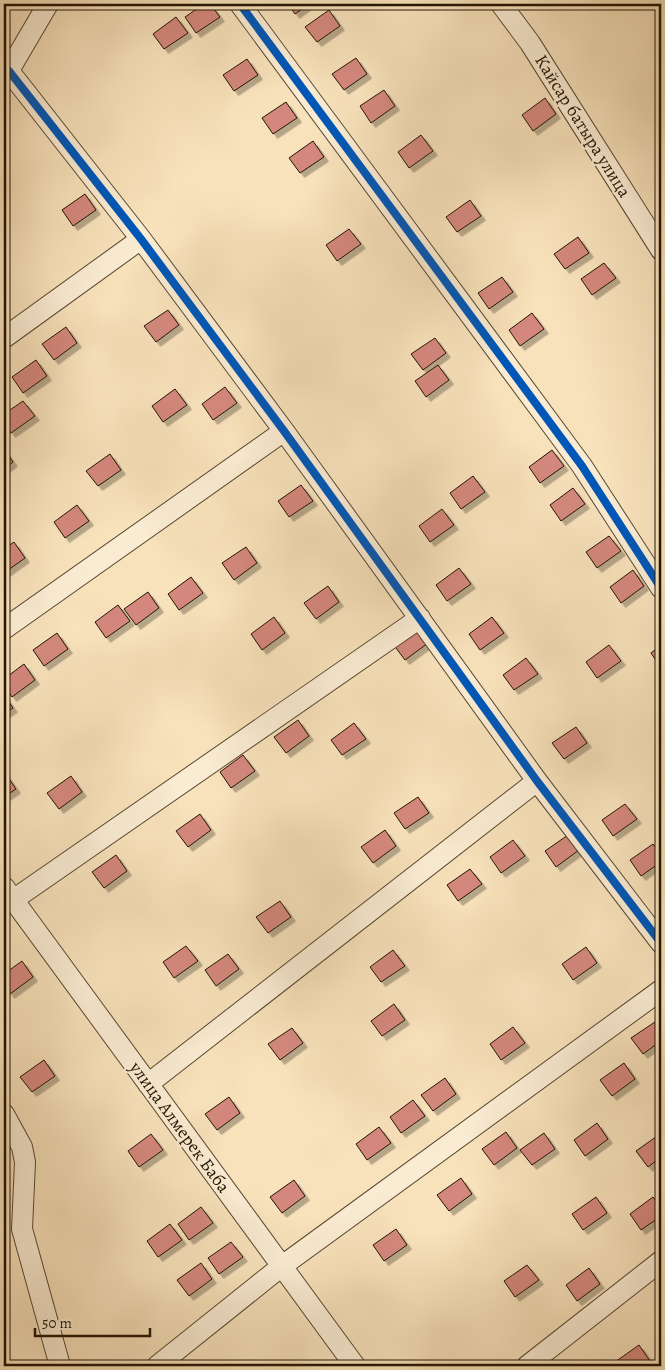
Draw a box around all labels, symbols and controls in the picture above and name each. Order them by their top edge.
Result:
street label: Кайсар батыра улица [529,50,637,203]
street label: улица Алмерек Баба [124,1056,236,1198]
scale bar [35,1305,150,1337]
text: 50 m [42,1313,72,1333]

